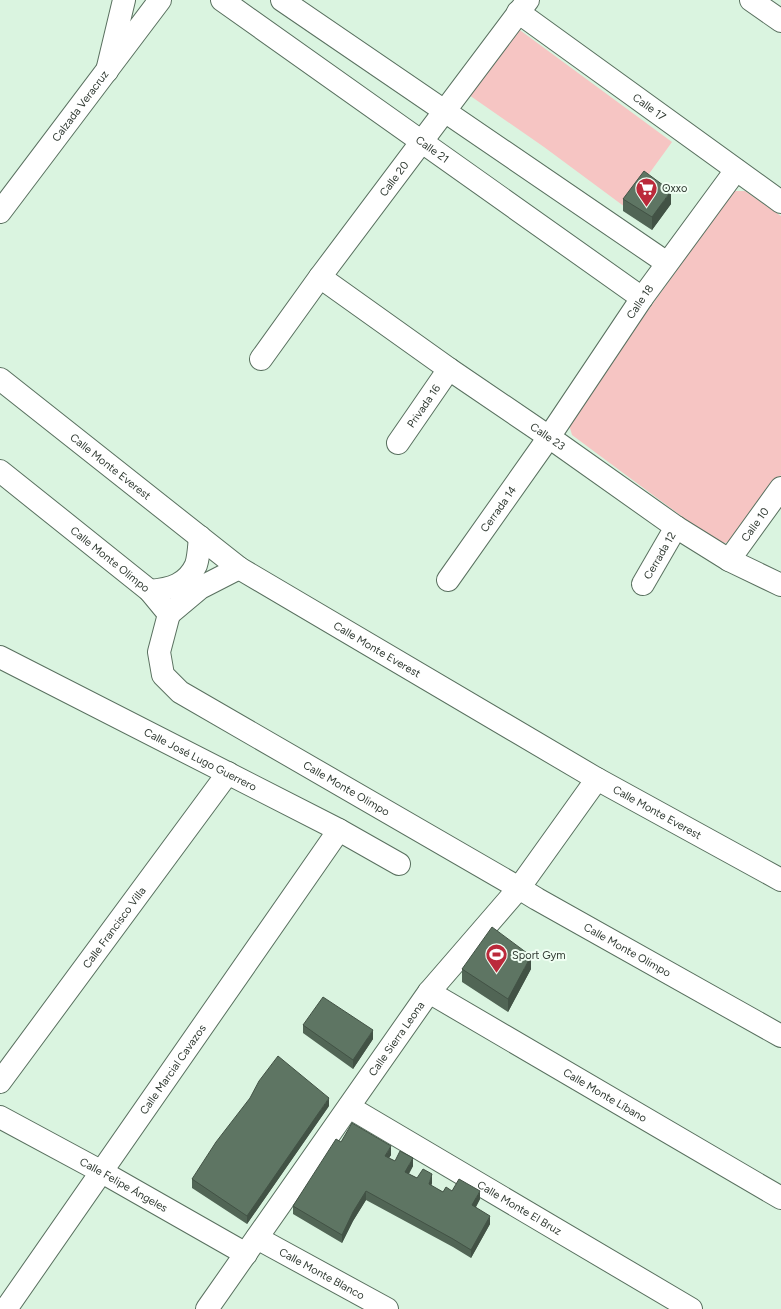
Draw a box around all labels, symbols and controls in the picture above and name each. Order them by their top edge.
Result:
street label: Calzada Veracruz [49,68,111,144]
street label: Calle 17 [630,91,668,123]
street label: Calle 21 [413,133,452,166]
street label: Calle 20 [377,159,411,199]
supermarket icon: Oxxo [634,175,660,208]
place label: Oxxo [662,182,687,195]
street label: Calle 18 [624,282,656,321]
street label: Privada 16 [404,382,443,430]
street label: Calle 23 [528,420,568,453]
street label: Calle Monte Everest [68,431,153,502]
street label: Cerrada 14 [478,483,519,534]
street label: Calle 10 [738,505,771,544]
street label: Calle Monte Olimpo [68,523,152,595]
street label: Cerrada 12 [641,529,678,581]
street label: Calle Monte Everest [331,619,423,680]
street label: Calle José Lugo Guerrero [142,725,259,793]
street label: Calle Monte Olimpo [301,758,392,818]
street label: Calle Monte Everest [611,783,704,842]
street label: Calle Francisco Villa [80,884,148,971]
street label: Calle Monte Olimpo [582,920,673,979]
sports icon: Sport Gym [484,942,510,975]
place label: Sport Gym [512,949,566,962]
street label: Calle Sierra Leona [366,999,427,1079]
street label: Calle Marcial Cavazos [137,1022,208,1117]
street label: Calle Monte Líbano [561,1065,649,1125]
street label: Calle Felipe Ángeles [77,1155,170,1215]
street label: Calle Monte El Bruz [475,1178,564,1238]
street label: Calle Monte Blanco [277,1245,367,1302]

